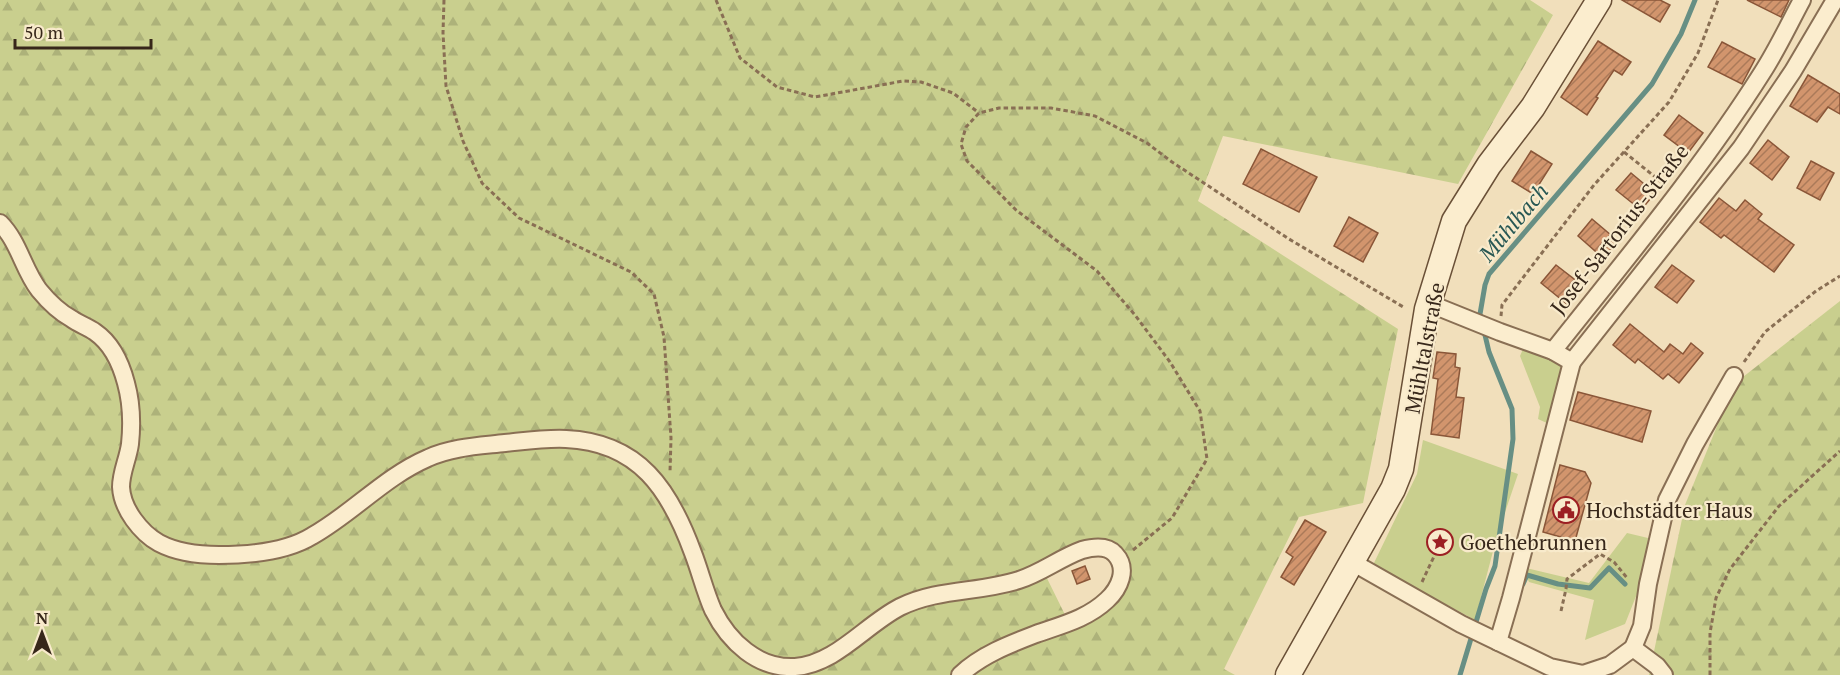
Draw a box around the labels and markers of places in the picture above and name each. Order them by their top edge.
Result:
public building icon: Hochstädter Haus [1551,495,1581,525]
place label: Hochstädter Haus [1586,496,1753,524]
place icon: Goethebrunnen [1425,527,1455,557]
place label: Goethebrunnen [1460,528,1607,556]

